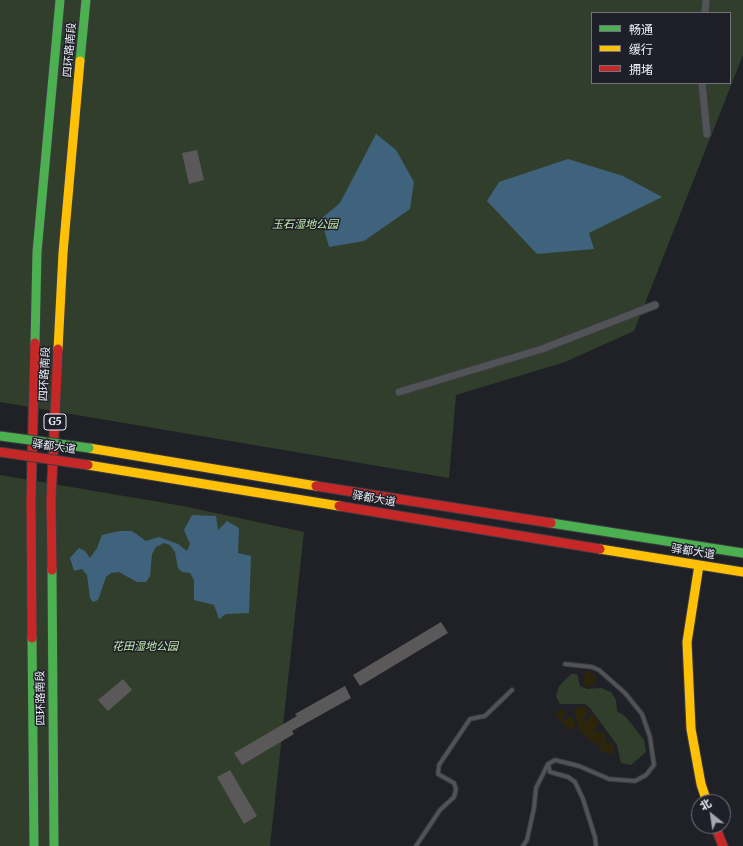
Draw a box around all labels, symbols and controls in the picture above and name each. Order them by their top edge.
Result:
legend [591,12,731,84]
street label: 四环路南段 [61,22,79,78]
text: 畅通 [629,22,653,37]
text: 缓行 [629,42,653,57]
text: 拥堵 [629,62,653,77]
park label: 玉石湿地公园 [272,218,338,232]
street label: 四环路南段 [37,346,53,402]
road number: G5 [44,414,66,430]
street label: 驿都大道 [31,437,77,457]
street label: 驿都大道 [351,489,397,509]
street label: 驿都大道 [670,542,716,562]
park label: 花田湿地公园 [112,640,178,654]
street label: 四环路南段 [34,670,48,726]
north arrow [691,794,731,834]
text: 北 [697,796,714,813]

